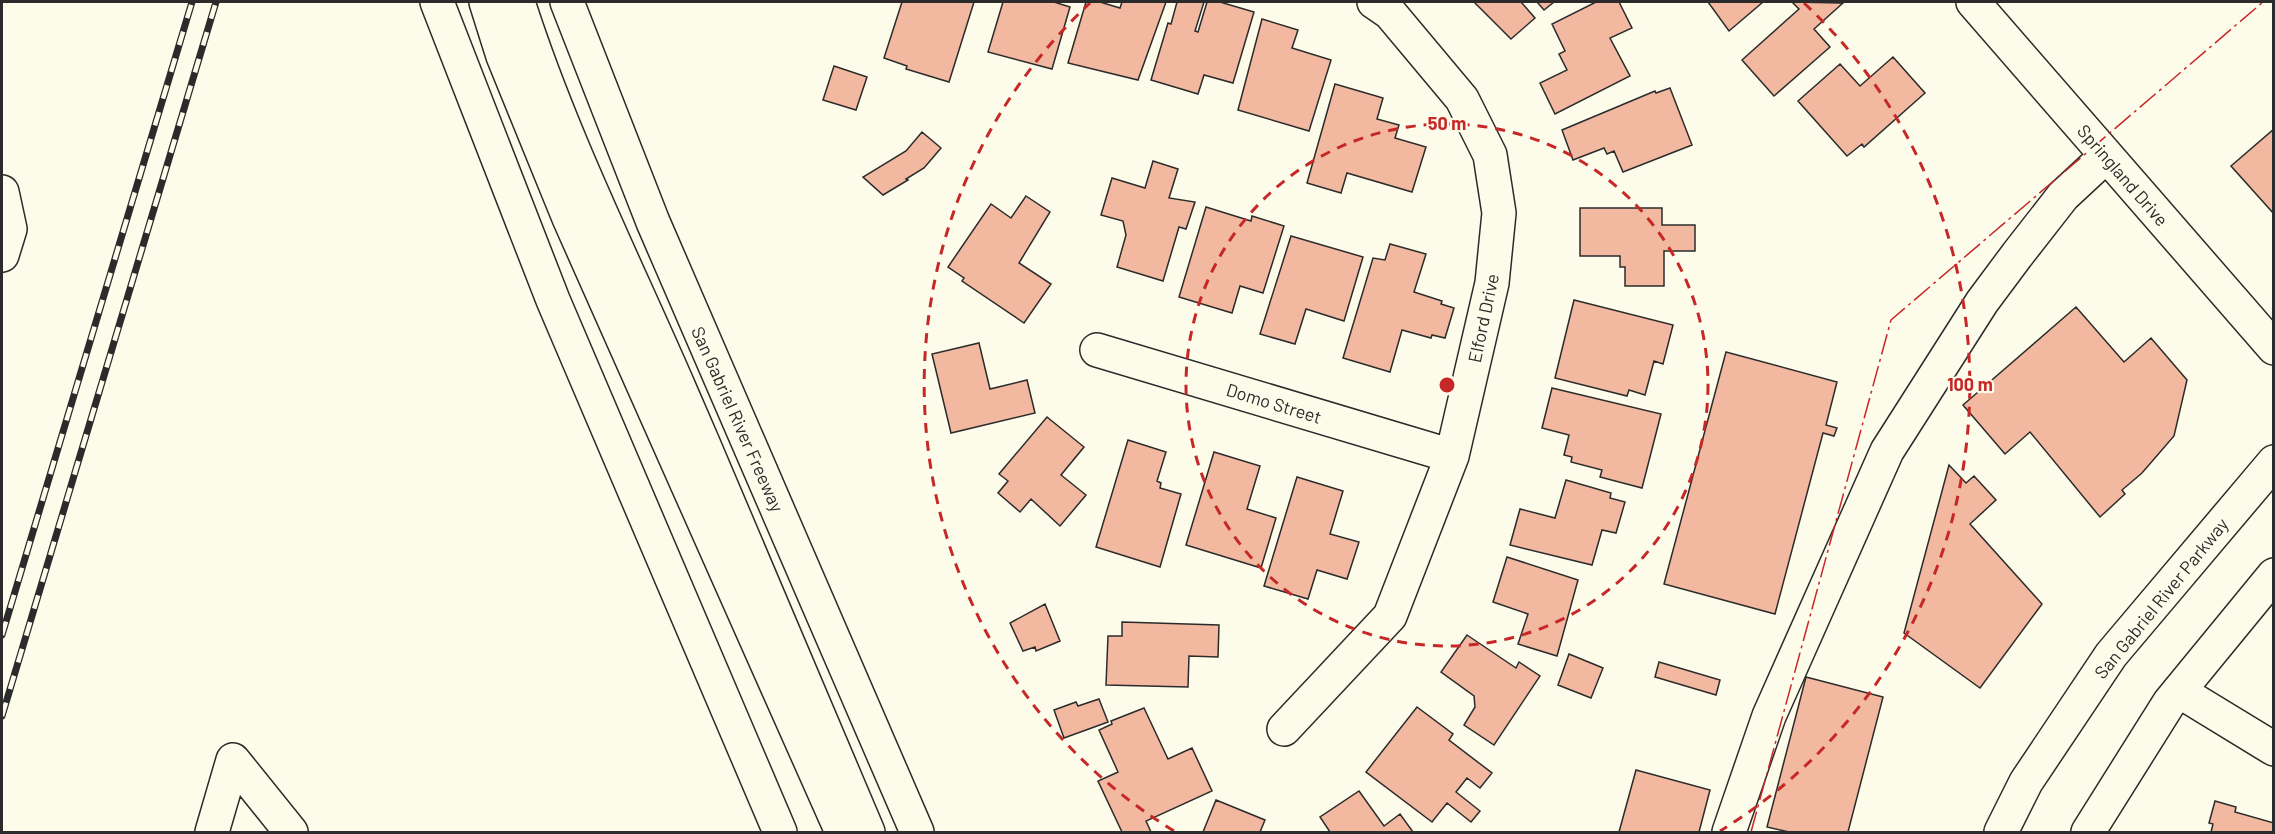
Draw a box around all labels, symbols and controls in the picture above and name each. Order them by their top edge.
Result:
text: 50 m [1428,112,1466,134]
street label: Springland Drive [2073,120,2173,230]
street label: Elford Drive [1463,271,1503,365]
street label: San Gabriel River Freeway [687,323,789,515]
text: 100 m [1947,373,1993,395]
centre of rings [1437,375,1457,395]
street label: Domo Street [1224,378,1324,428]
street label: San Gabriel River Parkway [2089,513,2233,683]

